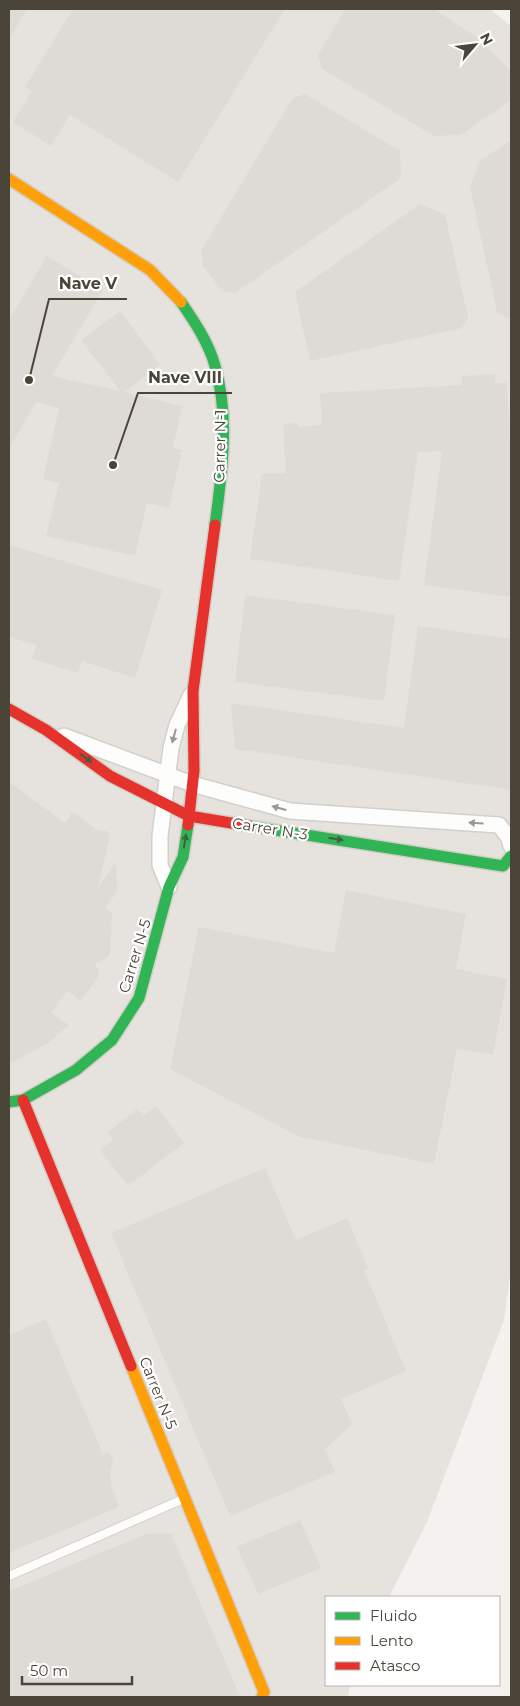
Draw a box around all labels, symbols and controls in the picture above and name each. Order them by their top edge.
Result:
north arrow [450,20,500,70]
text: N [476,30,497,48]
callout: Nave V [49,268,127,299]
text: Nave V [59,274,118,293]
callout: Nave VIII [138,362,232,393]
text: Nave VIII [148,368,222,387]
street label: Carrer N-1 [209,409,230,483]
one-way arrow [170,728,178,744]
one-way arrow [79,753,93,763]
one-way arrow [272,803,287,811]
street label: Carrer N-3 [231,813,309,844]
one-way arrow [468,819,484,827]
one-way arrow [182,833,190,849]
one-way arrow [329,836,345,844]
street label: Carrer N-5 [114,916,155,995]
street label: Carrer N-5 [135,1354,182,1432]
legend [325,1596,500,1686]
text: Fluido [370,1606,417,1625]
text: Lento [370,1631,413,1650]
scale bar [22,1654,132,1686]
text: Atasco [370,1656,420,1675]
text: 50 m [30,1661,68,1680]

